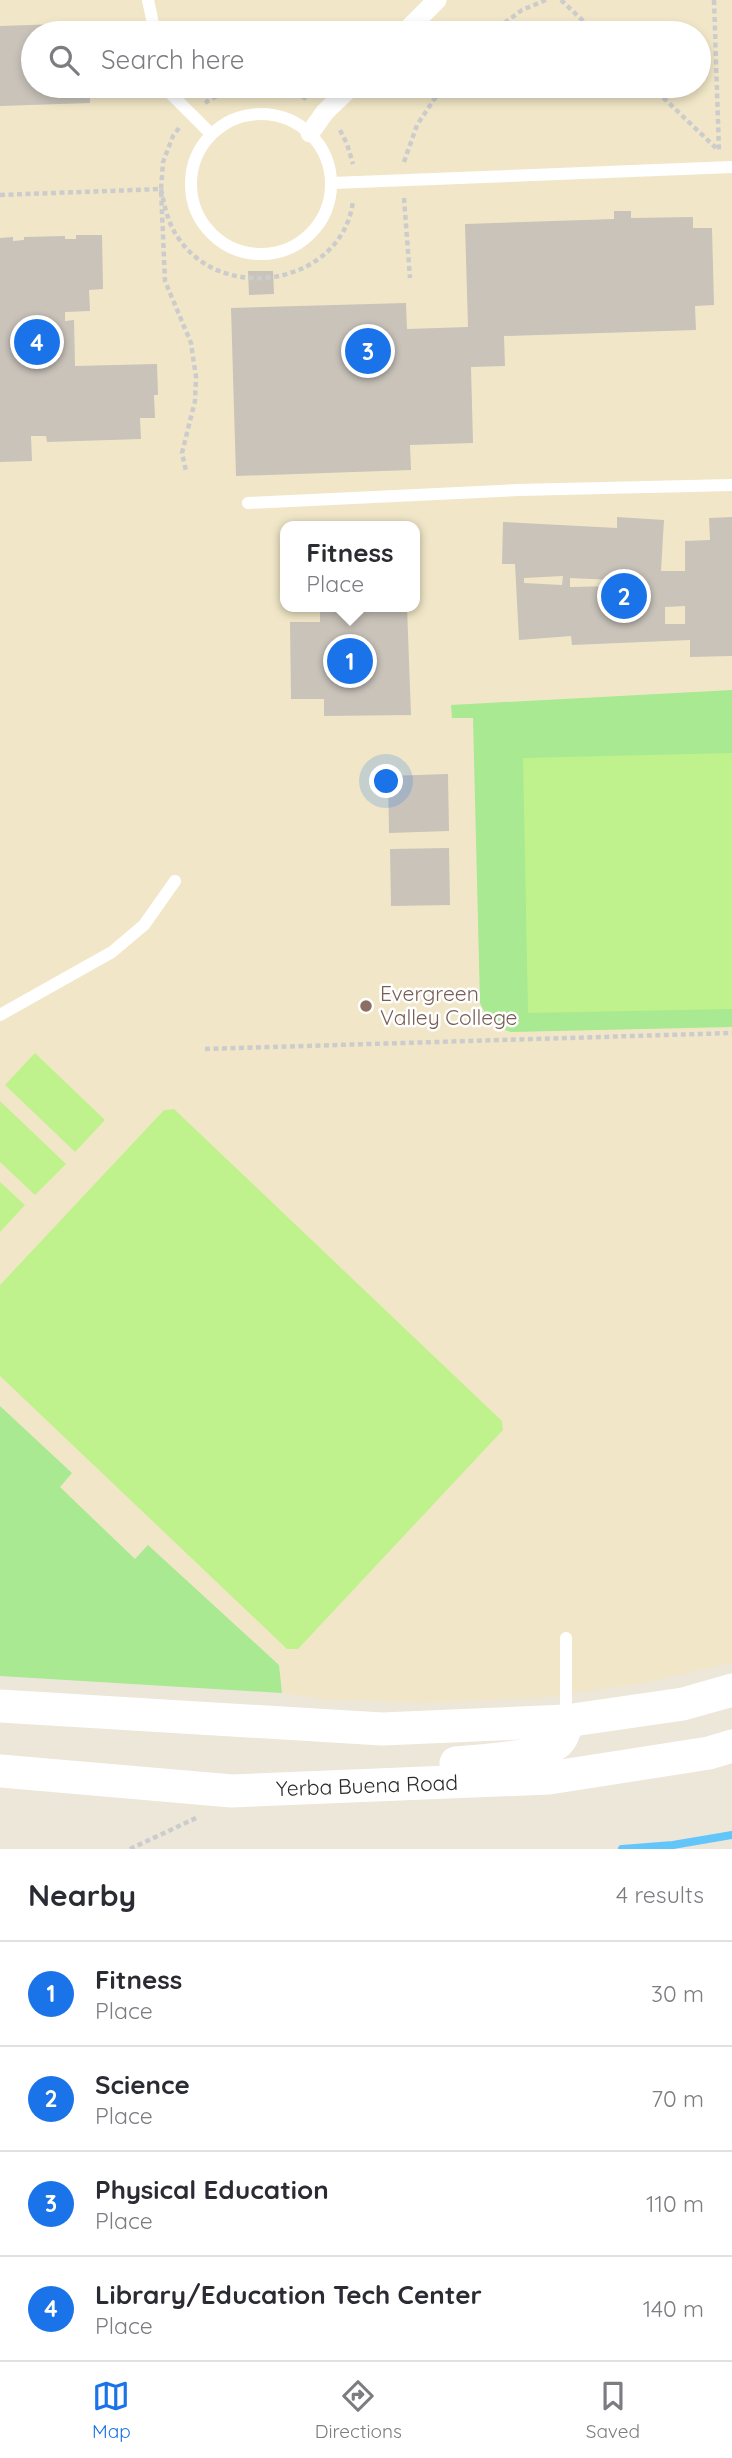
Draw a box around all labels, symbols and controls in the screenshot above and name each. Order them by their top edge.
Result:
search box [21,21,711,98]
icon: search [45,41,83,79]
text: Search here [101,43,245,76]
pin: 4 [14,316,60,368]
pin: 3 [345,325,391,377]
popup [280,521,420,612]
text: Fitness [306,536,394,569]
text: Place [306,569,364,598]
pin: 2 [601,570,647,622]
pin: 1 [327,635,373,687]
your location [369,764,403,798]
place label: Evergreen Valley College [380,980,517,1030]
marker: Evergreen Valley College [358,998,374,1014]
street label: Yerba Buena Road [275,1769,458,1801]
text: Nearby [28,1876,136,1914]
text: 4 results [616,1880,704,1909]
text: Fitness [95,1963,182,1996]
text: 1 [47,1979,55,2008]
text: 30 m [651,1979,704,2008]
text: Place [95,1996,153,2025]
text: Science [95,2068,190,2101]
text: 2 [44,2084,58,2113]
text: 70 m [651,2084,704,2113]
text: Place [95,2101,153,2130]
text: Physical Education [95,2173,329,2206]
text: 3 [45,2189,57,2218]
text: 110 m [646,2189,704,2218]
text: Place [95,2206,153,2235]
text: Library/Education Tech Center [95,2278,482,2311]
text: 4 [44,2294,58,2323]
text: 140 m [643,2294,704,2323]
text: Place [95,2311,153,2340]
tab: Map [92,2377,131,2443]
tab: Directions [315,2377,402,2443]
tab: Saved [586,2377,640,2443]

